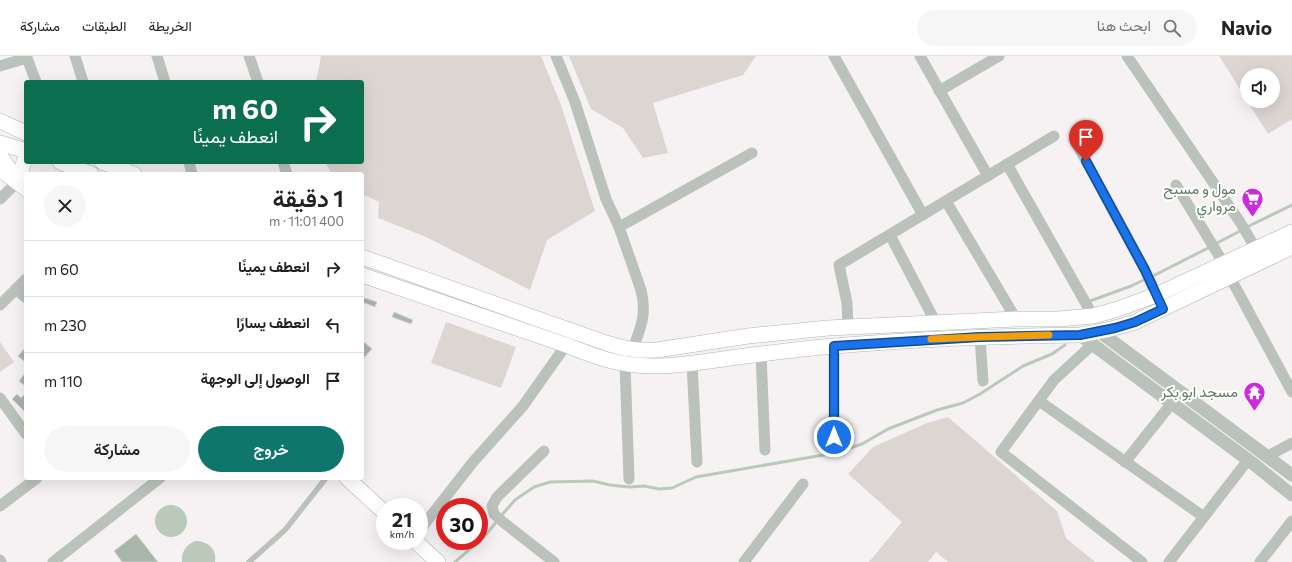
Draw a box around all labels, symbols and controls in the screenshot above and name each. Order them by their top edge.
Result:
search box [917,10,1197,46]
text: ابحث هنا [1097,16,1151,34]
text: Navio [1221,16,1272,39]
text: مشاركة [20,17,60,34]
text: الطبقات [82,17,126,34]
text: الخريطة [148,17,192,34]
icon: search [1161,17,1183,39]
map controls [1240,68,1280,108]
button: sound [1240,68,1280,108]
text: 60 m [212,91,278,125]
icon: right [292,96,344,148]
pin [1069,120,1103,161]
text: انعطف يمينًا [193,125,278,147]
icon: arrive [1075,126,1097,148]
place label: مول و مسبح مرواري [1163,179,1236,219]
text: 1 دقيقة [272,183,344,212]
button: close [44,185,86,227]
supermarket icon: مول و مسبح مرواري [1239,185,1265,218]
text: 400 m · 11:01 [269,213,344,229]
text: انعطف يمينًا [238,257,310,275]
icon: right [322,258,344,280]
text: 60 m [44,260,79,278]
text: انعطف يسارًا [236,313,310,331]
icon: left [322,314,344,336]
text: 230 m [44,316,87,334]
text: الوصول إلى الوجهة [201,369,310,387]
icon: arrive [322,370,344,392]
text: 110 m [44,372,83,390]
temple icon: مسجد ابو بكر [1241,379,1267,412]
place label: مسجد ابو بكر [1160,382,1238,401]
position arrow [813,416,855,458]
button: مشاركة [44,426,190,472]
button: خروج [198,426,344,472]
speed limit sign: 30 [436,498,488,550]
text: 21 [392,507,412,531]
text: km/h [390,528,414,540]

